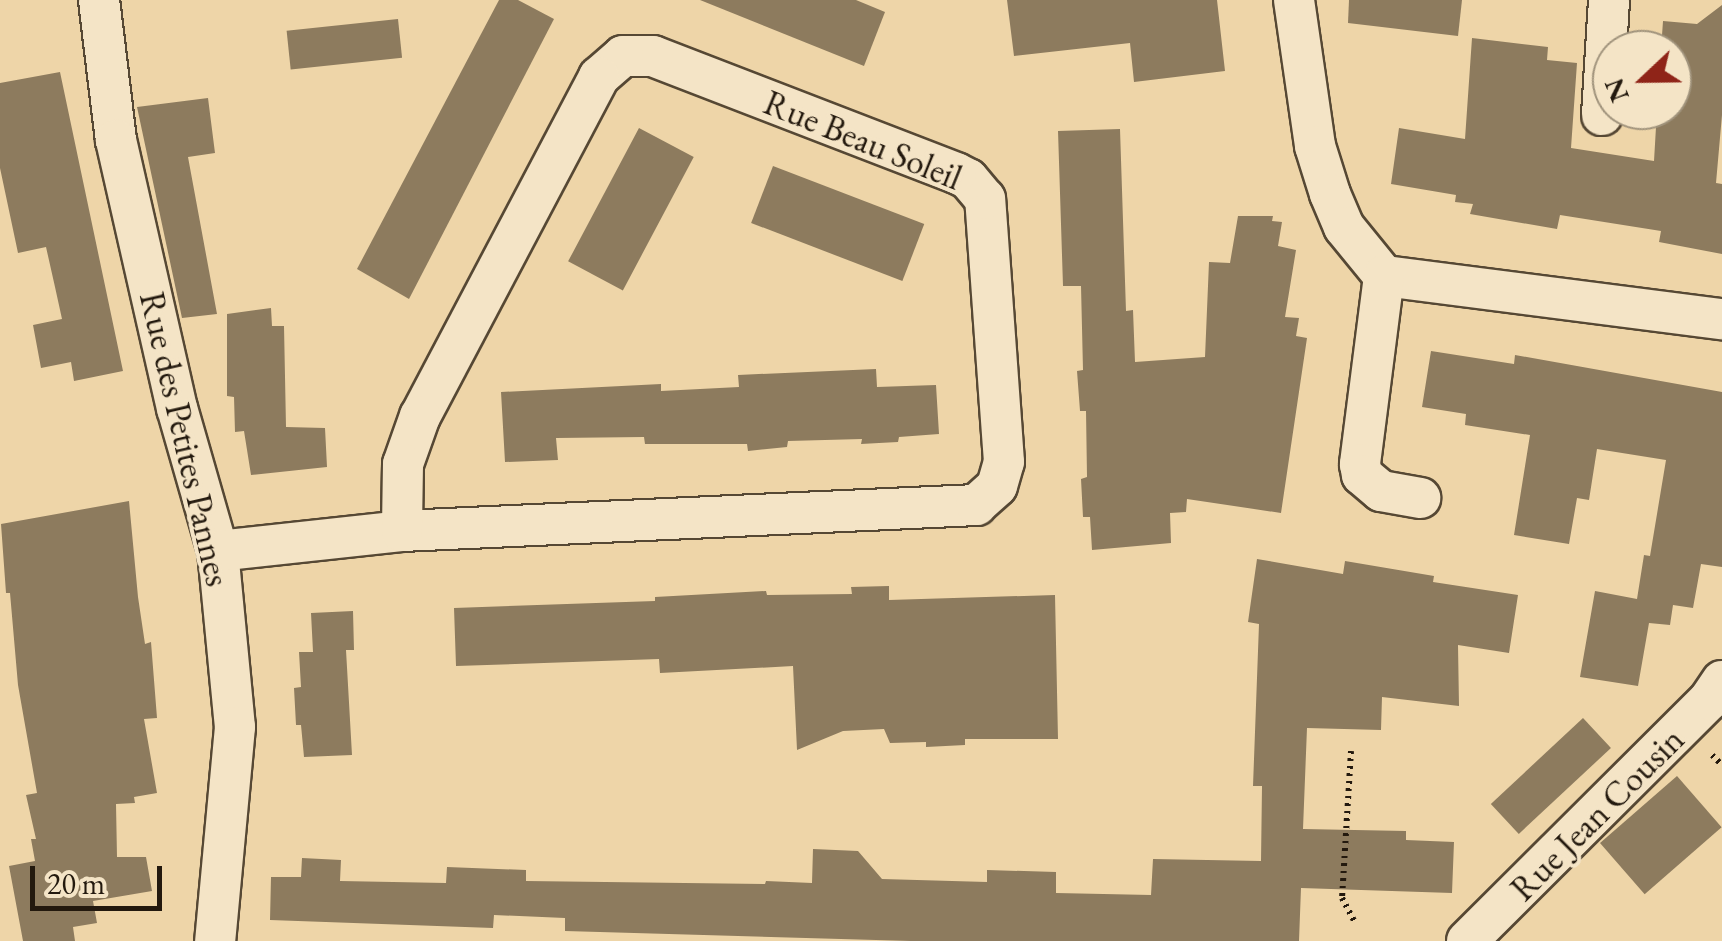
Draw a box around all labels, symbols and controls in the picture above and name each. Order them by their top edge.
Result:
north arrow [1592,30,1692,130]
text: N [1595,73,1637,108]
street label: Rue Beau Soleil [758,81,968,199]
street label: Rue des Petites Pannes [131,288,239,590]
street label: Rue Jean Cousin [1502,719,1692,909]
scale bar [35,846,168,908]
text: 20 m [47,864,105,903]

